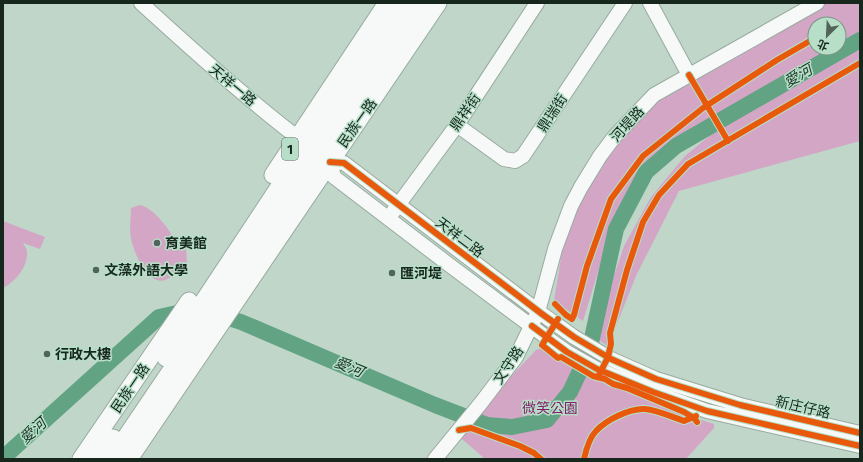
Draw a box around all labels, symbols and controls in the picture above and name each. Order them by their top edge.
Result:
north arrow [807,16,847,56]
text: 北 [815,37,831,53]
water label: 愛河 [781,59,818,91]
street label: 天祥一路 [206,61,260,110]
street label: 鼎祥街 [446,90,484,134]
street label: 鼎瑞街 [534,91,571,136]
street label: 民族一路 [334,95,380,151]
street label: 河堤路 [607,103,648,146]
road number: 1 [282,138,298,160]
street label: 天祥二路 [432,214,487,261]
place label: 育美館 [165,235,207,252]
marker: 育美館 [152,238,162,248]
place label: 文藻外語大學 [104,262,188,279]
marker: 文藻外語大學 [91,265,101,275]
place label: 匯河堤 [400,265,442,282]
marker: 匯河堤 [387,268,397,278]
street label: 文守路 [490,343,527,387]
place label: 行政大樓 [55,346,111,363]
marker: 行政大樓 [42,349,52,359]
water label: 愛河 [332,353,369,382]
street label: 民族一路 [108,360,153,416]
street label: 新庄仔路 [774,393,832,422]
park label: 微笑公園 [522,400,578,417]
water label: 愛河 [16,412,52,448]

